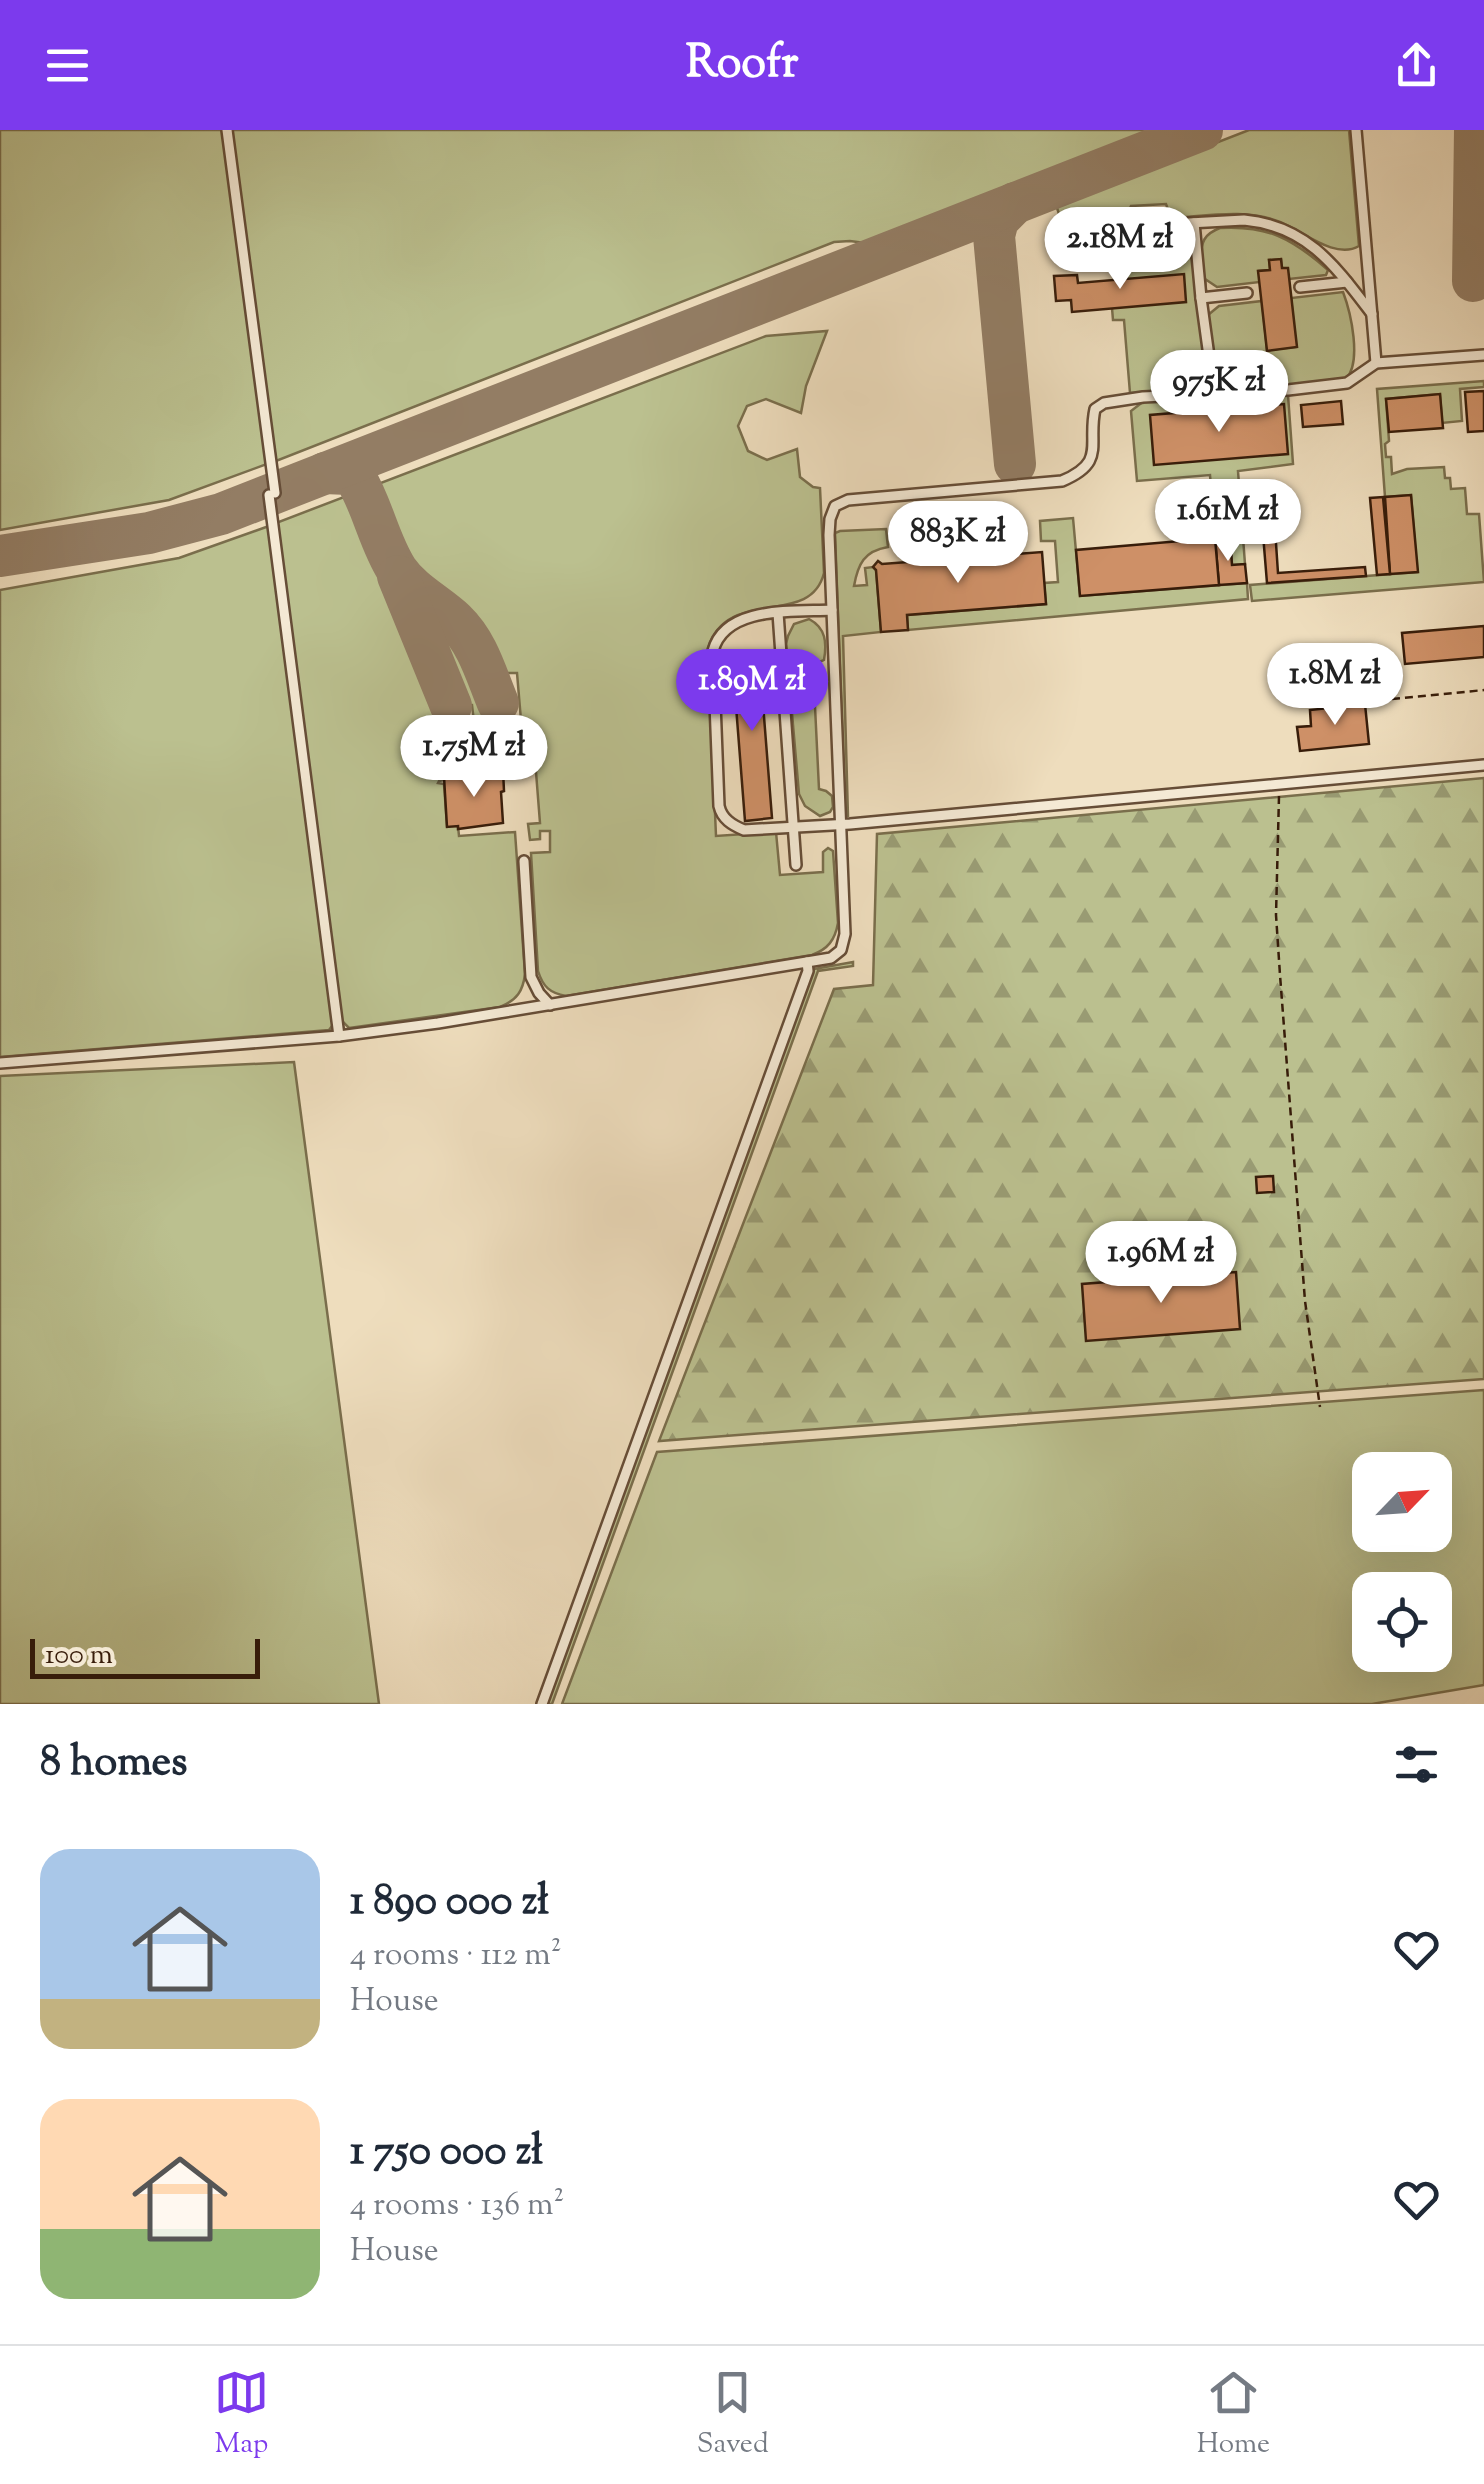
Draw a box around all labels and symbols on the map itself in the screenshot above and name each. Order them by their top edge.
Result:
pin: 2.18M zł [1017,207,1223,292]
pin: 975K zł [1127,350,1311,435]
pin: 1.61M zł [1125,479,1331,564]
pin: 883K zł [866,501,1050,586]
pin: 1.8M zł [1243,643,1427,728]
pin: 1.89M zł [649,649,855,734]
pin: 1.75M zł [371,715,577,800]
pin: 1.96M zł [1058,1221,1264,1306]
north arrow [1352,1452,1452,1552]
scale bar [30,1634,260,1678]

